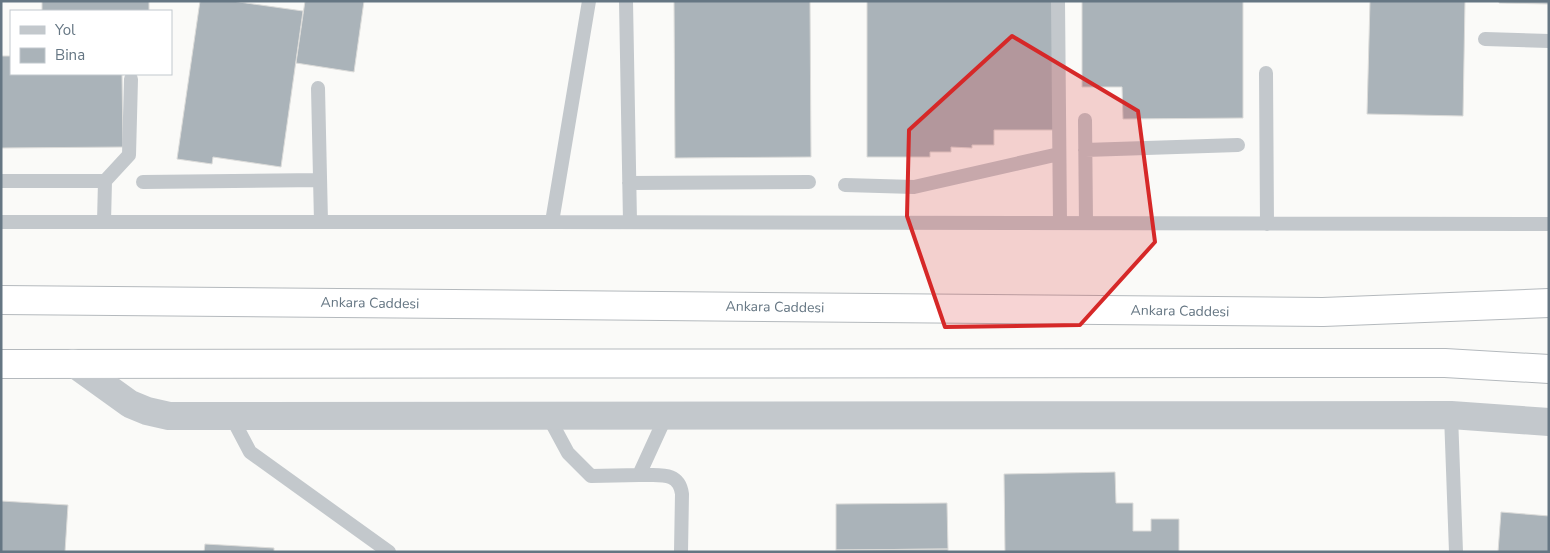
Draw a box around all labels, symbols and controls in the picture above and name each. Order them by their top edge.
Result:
legend [10,10,172,75]
text: Yol [54,20,76,40]
text: Bina [55,45,85,65]
street label: Ankara Caddesi [320,293,420,313]
street label: Ankara Caddesi [725,297,825,317]
street label: Ankara Caddesi [1130,301,1230,321]

